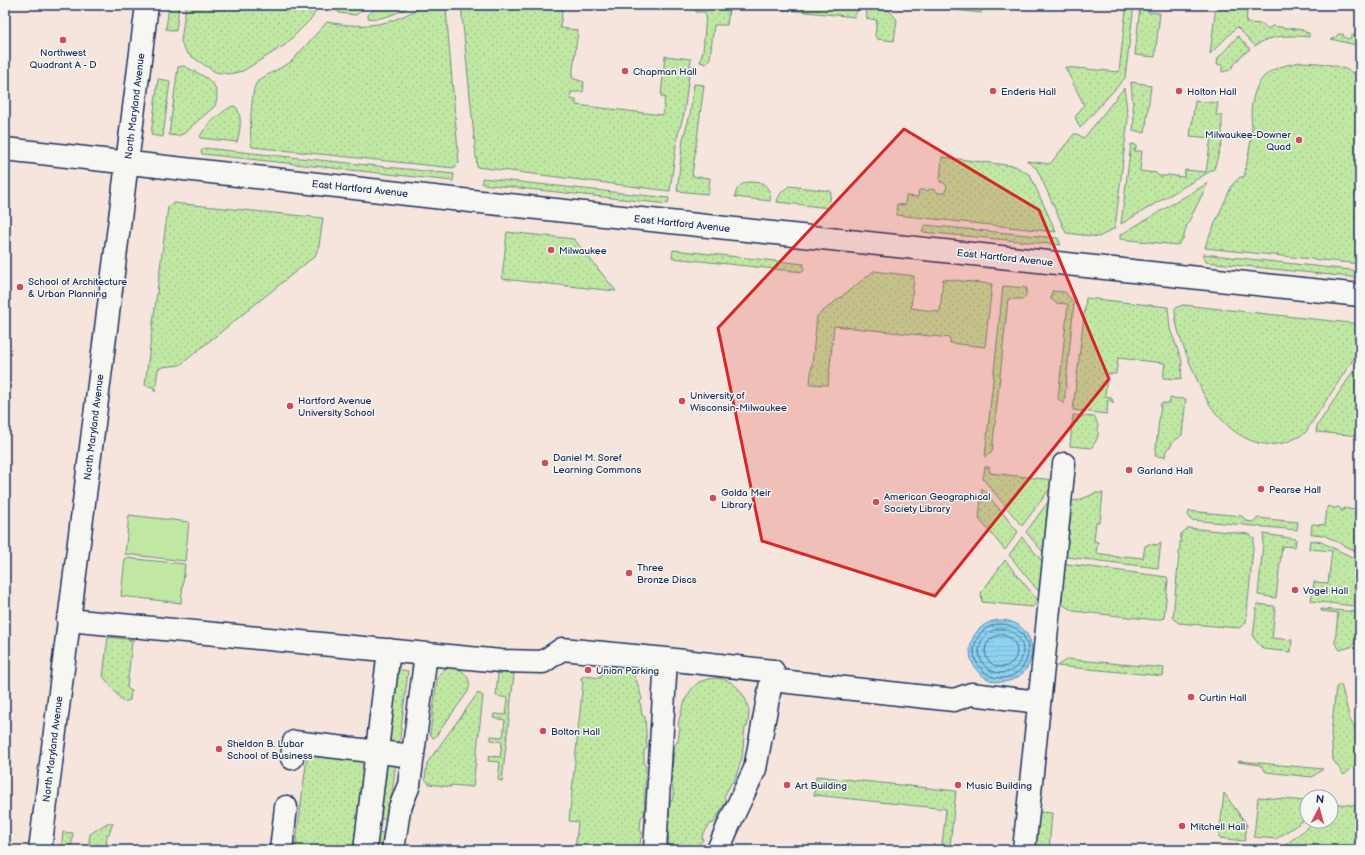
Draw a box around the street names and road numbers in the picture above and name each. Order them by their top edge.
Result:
street label: North Maryland Avenue [123,52,147,160]
street label: East Hartford Avenue [311,178,409,200]
street label: East Hartford Avenue [633,213,731,235]
street label: East Hartford Avenue [956,247,1054,269]
street label: North Maryland Avenue [82,373,106,481]
street label: North Maryland Avenue [41,695,65,803]

